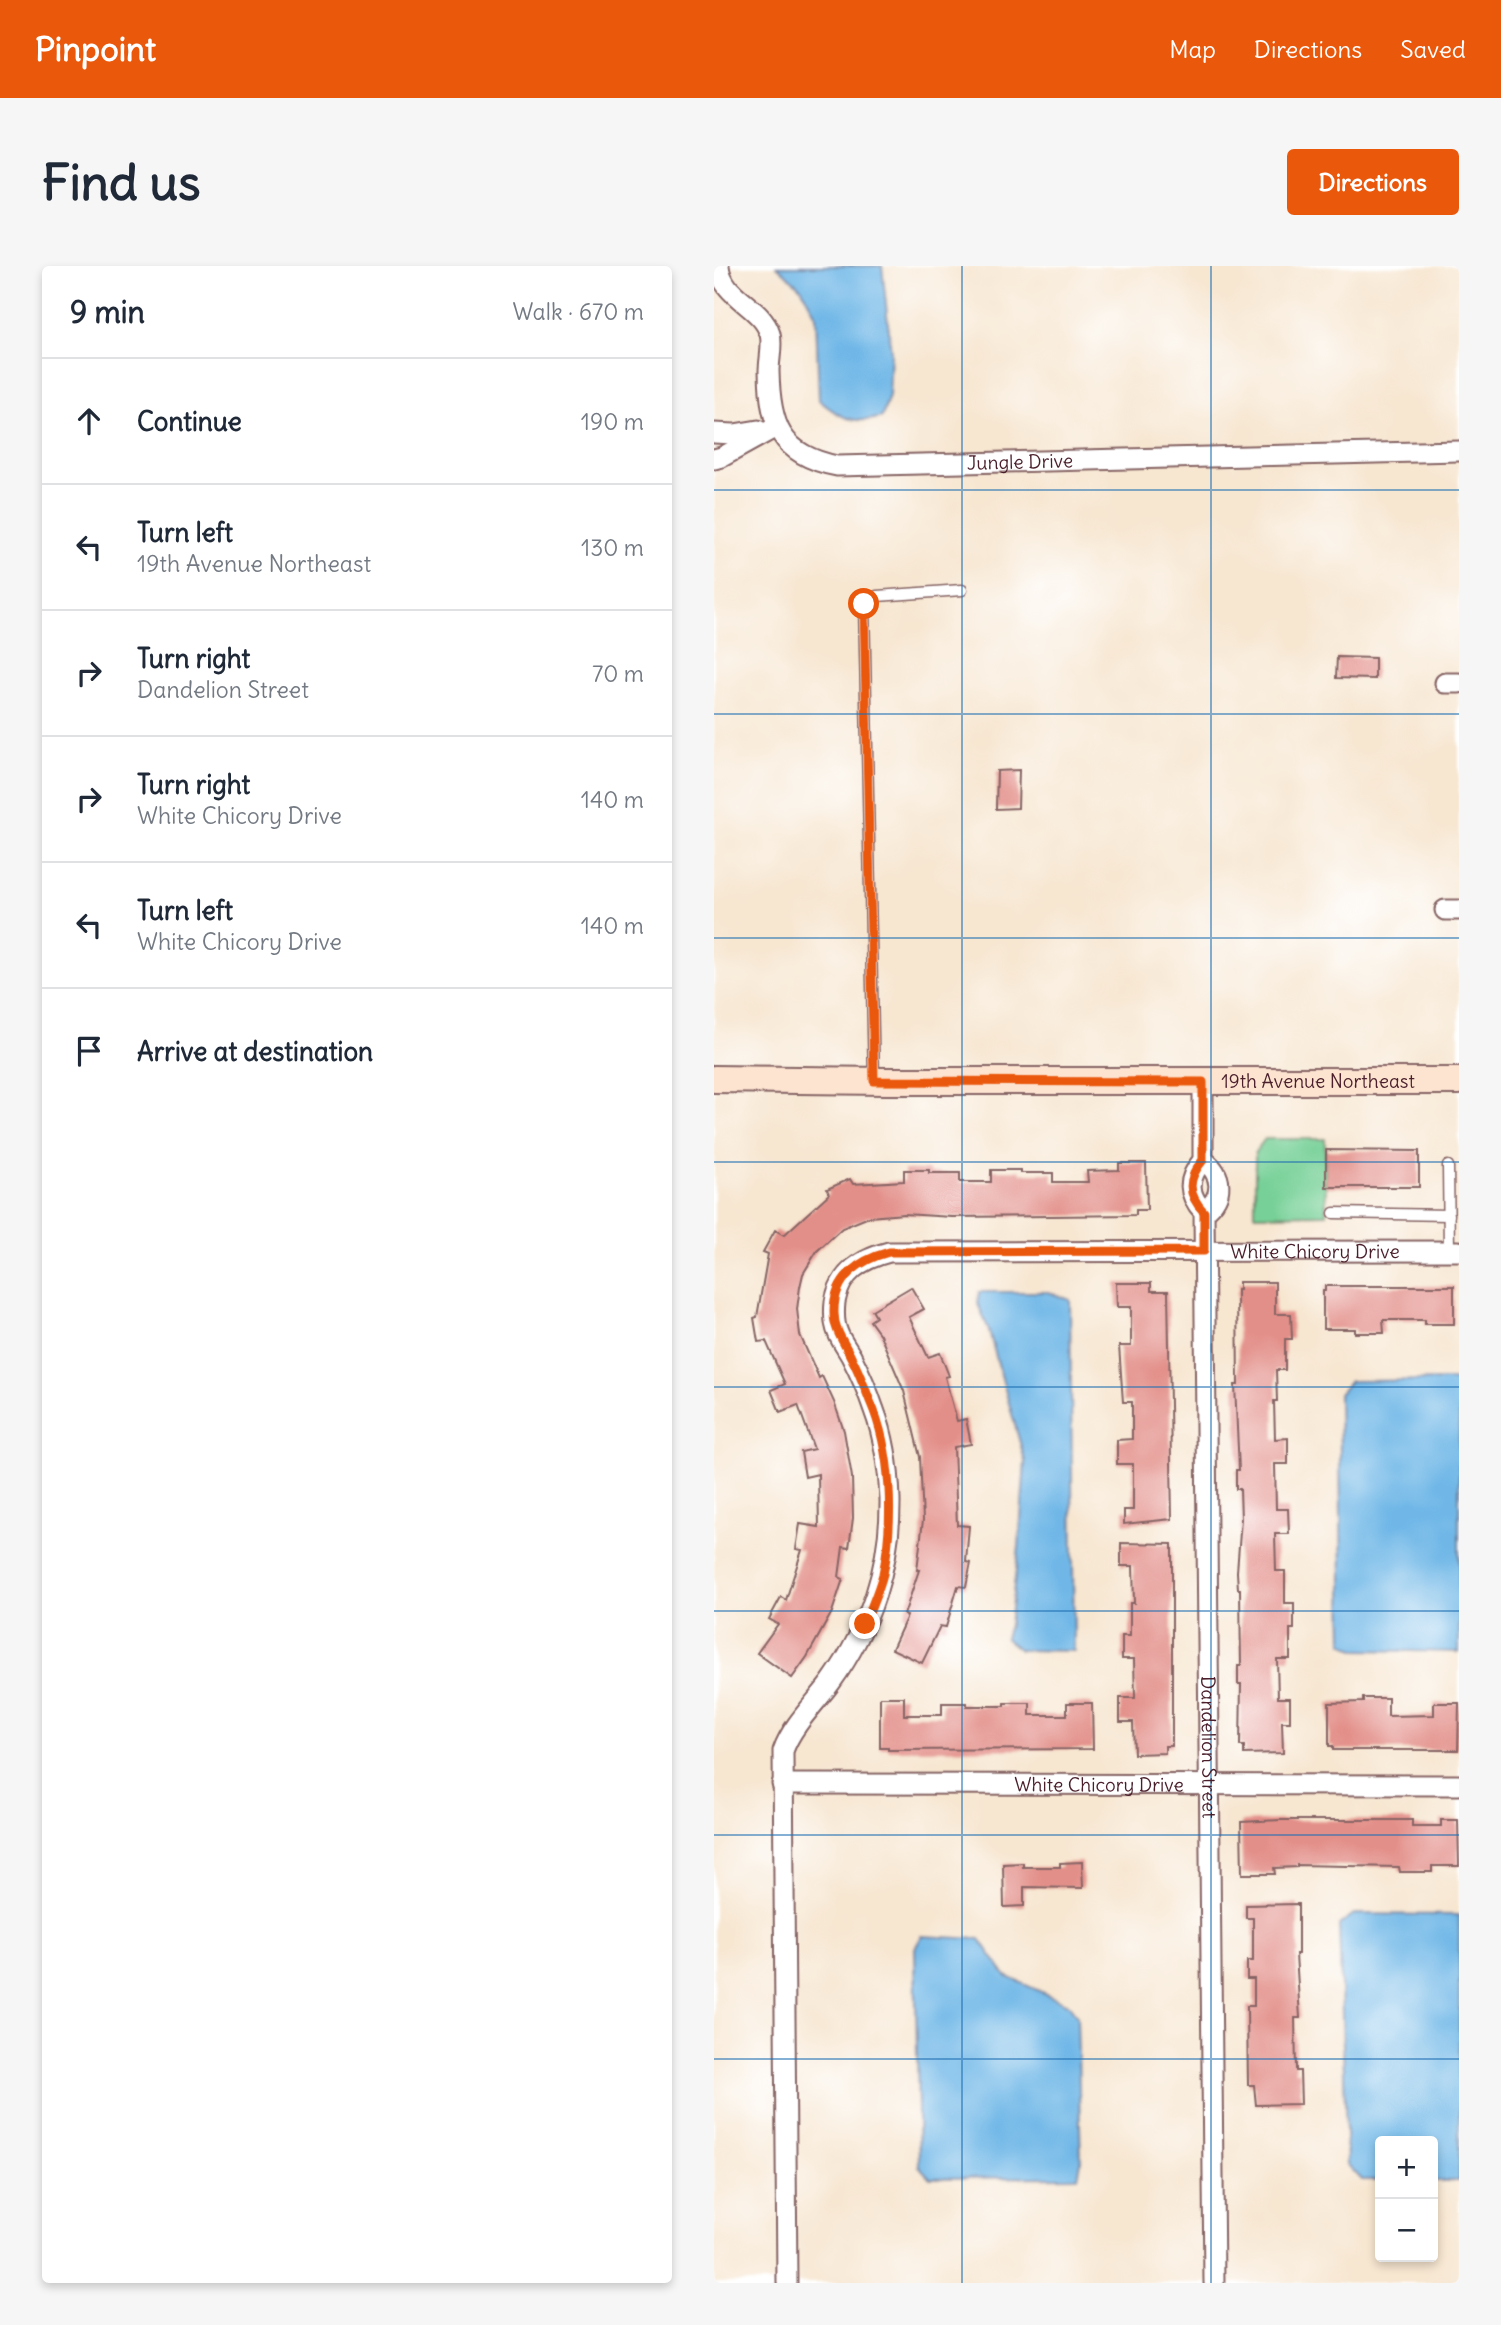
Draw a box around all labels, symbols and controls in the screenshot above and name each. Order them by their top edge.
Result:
text: Pinpoint [35,28,156,70]
text: Map [1169,34,1216,64]
text: Directions [1254,34,1362,64]
text: Saved [1400,34,1466,64]
button: Directions [1287,149,1459,215]
text: Find us [42,152,200,213]
text: 9 min [70,293,145,331]
text: Walk · 670 m [512,297,644,326]
icon: ahead [70,402,108,440]
text: Continue [137,405,242,438]
text: 190 m [581,407,644,436]
street label: Jungle Drive [967,448,1073,475]
text: Turn left [137,516,233,549]
icon: left [70,528,108,566]
text: 130 m [581,533,644,562]
text: 19th Avenue Northeast [137,549,371,578]
route start [848,588,879,619]
text: Turn right [137,642,250,675]
icon: right [70,654,108,692]
text: 70 m [592,659,644,688]
text: Dandelion Street [137,675,309,704]
text: Turn right [137,768,250,801]
icon: right [70,780,108,818]
text: 140 m [581,785,644,814]
text: White Chicory Drive [137,801,342,830]
text: Turn left [137,894,233,927]
icon: left [70,906,108,944]
text: 140 m [581,911,644,940]
text: White Chicory Drive [137,927,342,956]
icon: arrive [70,1032,108,1070]
text: Arrive at destination [137,1035,373,1068]
street label: 19th Avenue Northeast [1221,1069,1415,1093]
street label: White Chicory Drive [1230,1239,1400,1263]
route end [849,1608,880,1639]
street label: Dandelion Street [1196,1676,1222,1818]
street label: White Chicory Drive [1014,1772,1184,1797]
map controls [1375,2136,1438,2262]
button: + [1375,2136,1438,2199]
button: − [1375,2199,1438,2262]

